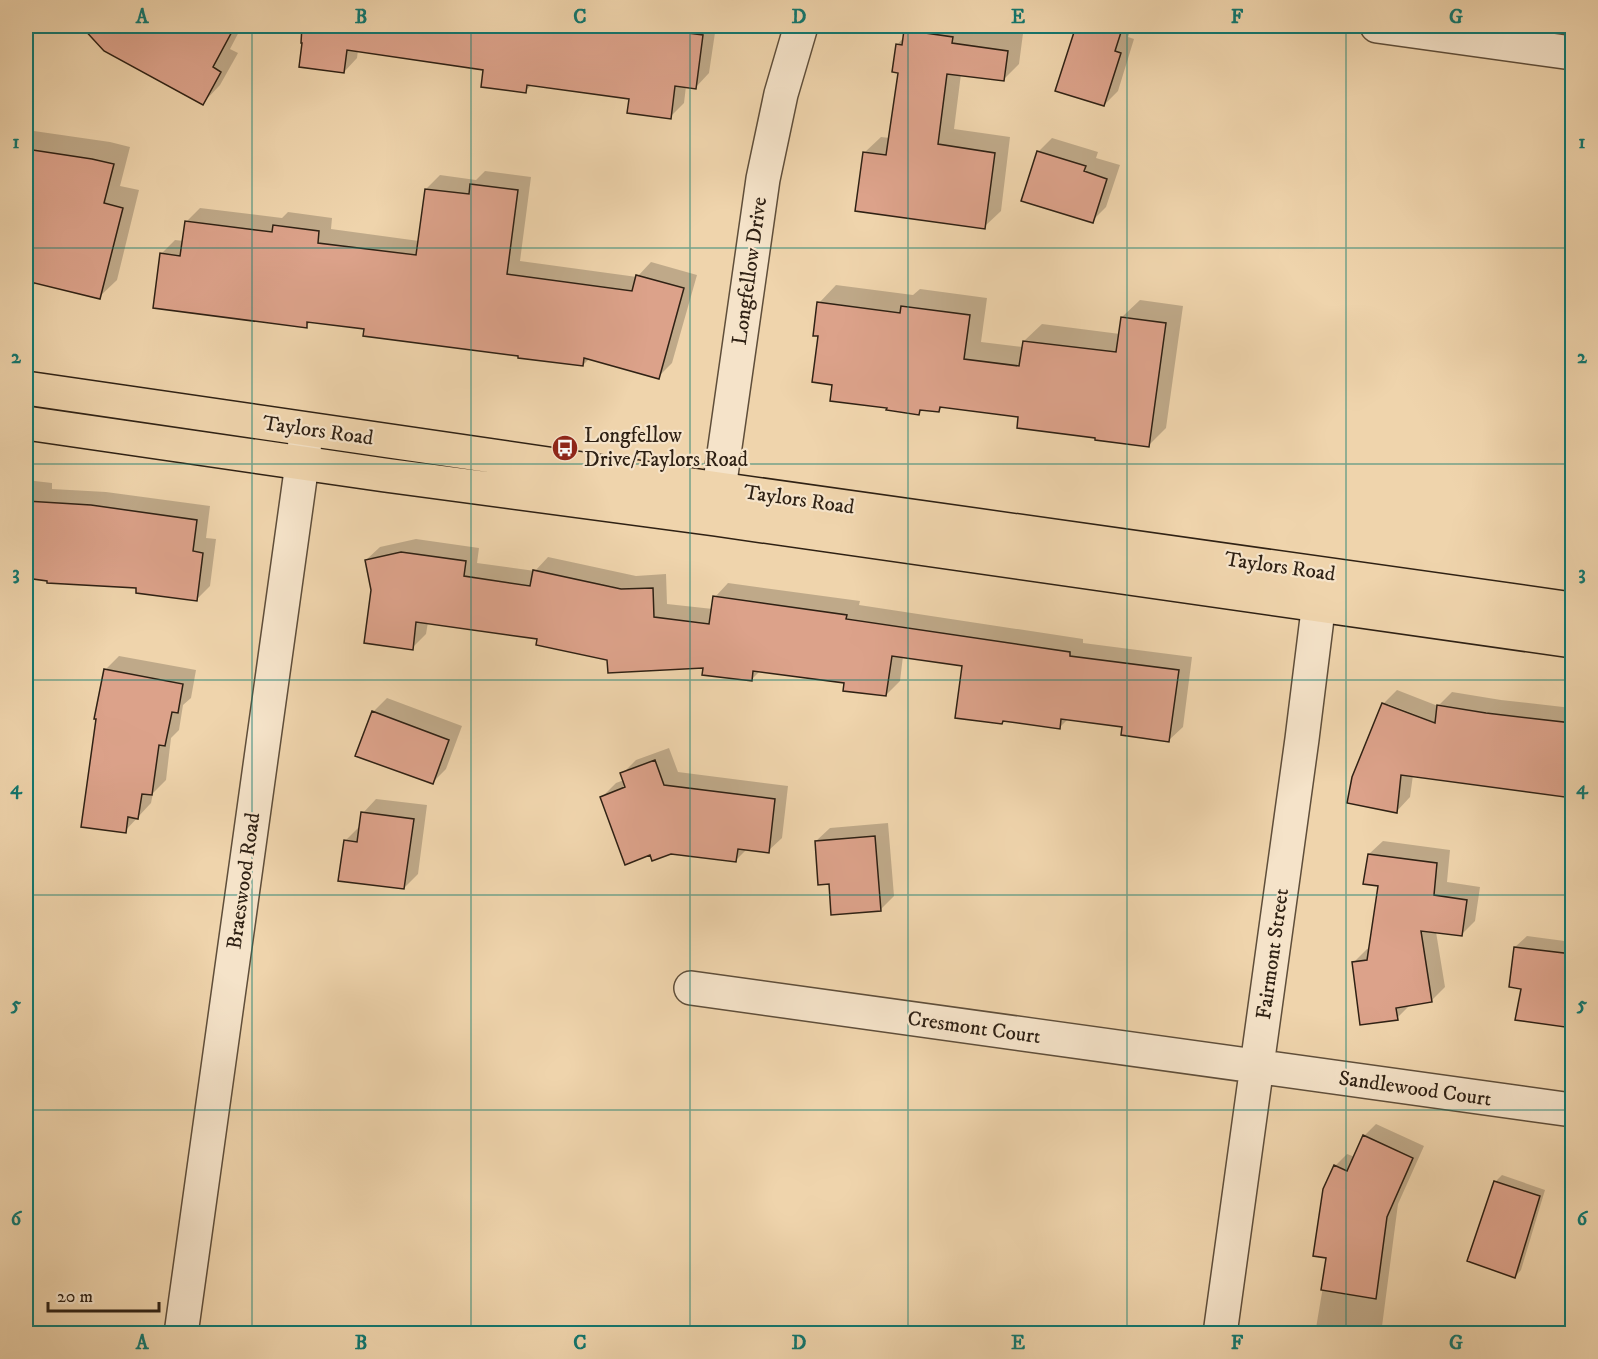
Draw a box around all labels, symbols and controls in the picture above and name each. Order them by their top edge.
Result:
text: A [135,5,150,30]
text: B [355,5,367,30]
text: C [573,5,587,30]
text: D [792,5,807,30]
text: E [1011,5,1025,30]
text: F [1231,5,1244,30]
text: G [1449,5,1463,30]
text: 1 [12,130,20,155]
text: 1 [1578,130,1586,155]
street label: Longfellow Drive [727,195,773,347]
text: 2 [11,345,22,370]
text: 2 [1577,345,1588,370]
street label: Taylors Road [261,410,376,452]
place label: Longfellow Drive/Taylors Road [584,423,749,473]
bus stop icon: Longfellow Drive/Taylors Road [550,433,580,463]
street label: Taylors Road [742,479,857,521]
street label: Taylors Road [1223,546,1338,588]
text: 3 [12,561,20,586]
text: 3 [1578,561,1586,586]
text: 4 [10,776,23,801]
text: 4 [1576,776,1589,801]
street label: Braeswood Road [222,810,267,951]
street label: Fairmont Street [1251,887,1295,1021]
text: 5 [10,992,21,1017]
text: 5 [1576,992,1587,1017]
street label: Cresmont Court [906,1006,1043,1050]
street label: Sandlewood Court [1337,1065,1493,1113]
text: 6 [11,1207,23,1232]
text: 6 [1577,1207,1589,1232]
scale bar [48,1275,159,1313]
text: 20 m [57,1286,93,1308]
text: A [135,1331,150,1356]
text: B [355,1331,367,1356]
text: C [573,1331,587,1356]
text: D [792,1331,807,1356]
text: E [1011,1331,1025,1356]
text: F [1231,1331,1244,1356]
text: G [1449,1331,1463,1356]

